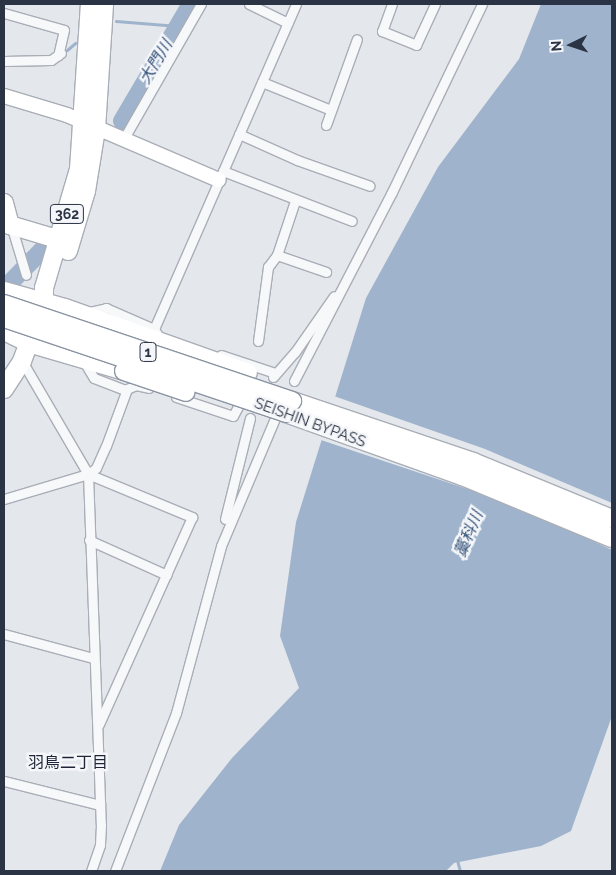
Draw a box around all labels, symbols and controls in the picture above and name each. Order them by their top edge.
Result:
north arrow [546,20,596,70]
water label: 大門川 [135,36,177,88]
text: N [548,40,564,52]
road number: 362 [50,202,84,225]
road number: 1 [139,341,157,364]
street label: SEISHIN BYPASS [252,394,368,452]
water label: 藁科川 [451,508,487,560]
district label: 羽鳥二丁目 [28,753,108,773]

